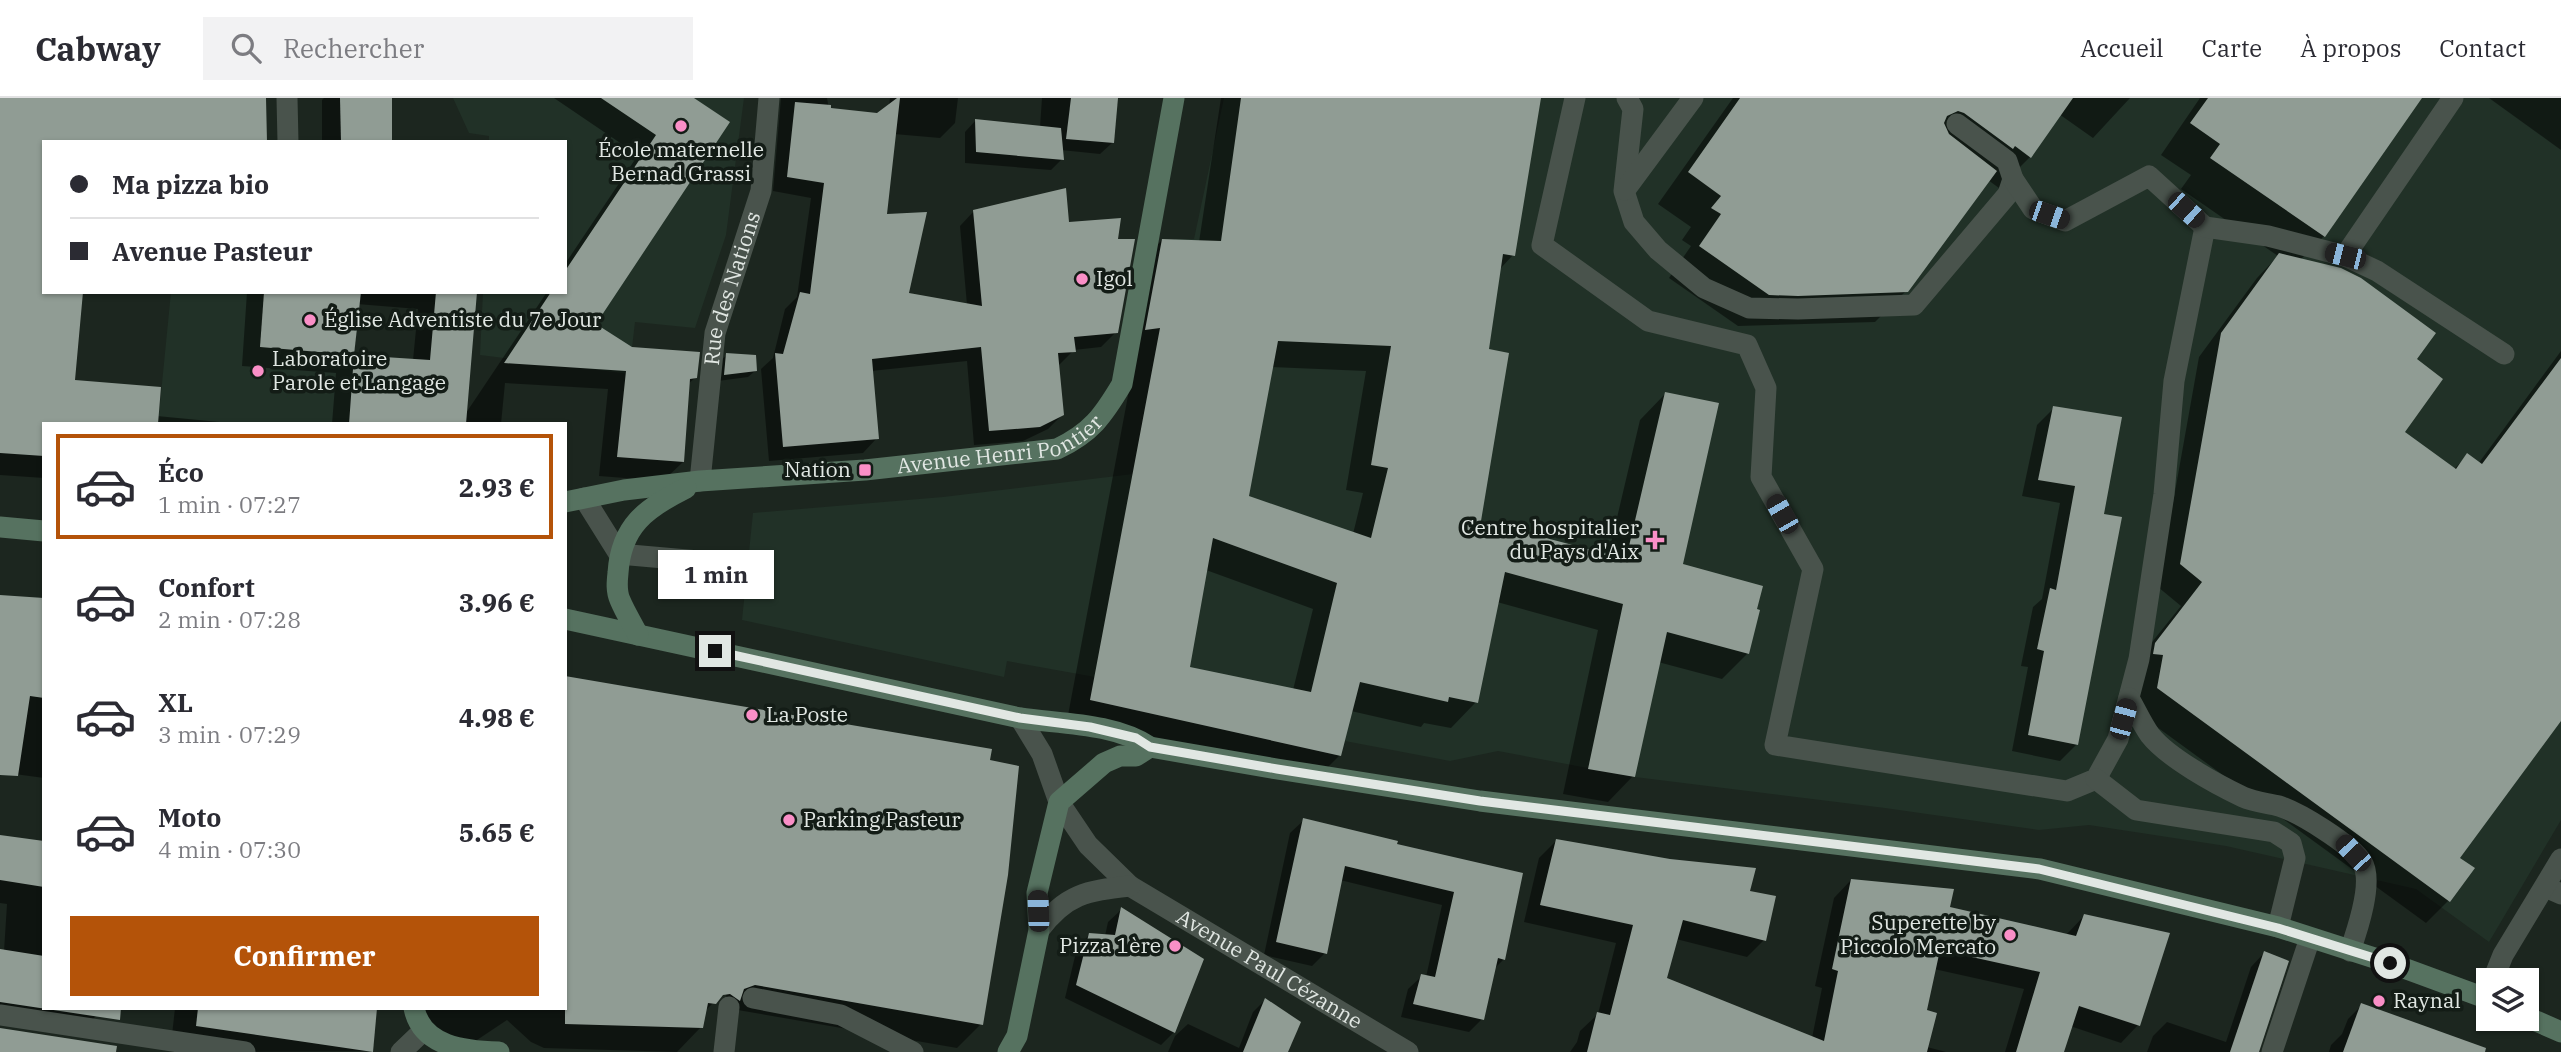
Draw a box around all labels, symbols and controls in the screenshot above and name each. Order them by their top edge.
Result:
search box [203,17,693,80]
text: Cabway [35,27,161,70]
icon: search [227,29,265,67]
text: Rechercher [283,31,424,65]
text: Accueil [2080,32,2164,64]
text: Carte [2202,32,2262,64]
text: À propos [2300,32,2401,64]
text: Contact [2439,32,2526,64]
marker: École maternelle Bernad Grassi [673,118,689,134]
place label: École maternelle Bernad Grassi [598,135,764,187]
text: Ma pizza bio [112,167,269,201]
car [2164,188,2209,232]
car [2026,198,2073,232]
street label: Rue des Nations [697,208,766,367]
text: Avenue Pasteur [112,234,312,268]
car [2323,241,2368,271]
place label: Igol [1096,264,1133,292]
marker: Igol [1074,271,1090,287]
place label: Église Adventiste du 7e Jour [324,305,602,333]
marker: Église Adventiste du 7e Jour [302,312,318,328]
place label: Laboratoire Parole et Langage [272,344,446,396]
marker: Laboratoire Parole et Langage [250,363,266,379]
street label: Avenue Henri Pontier [895,408,1109,479]
icon: car [74,455,137,518]
text: Éco [158,455,204,489]
place label: Nation [784,455,851,483]
marker: Nation [857,462,873,478]
text: 2.93 € [459,470,535,504]
text: 1 min · 07:27 [158,489,301,519]
car [1763,491,1802,537]
place label: Centre hospitalier du Pays d'Aix [1461,513,1640,565]
marker: Centre hospitalier du Pays d'Aix [1645,530,1665,550]
callout: 1 min [657,550,773,598]
text: 1 min [684,559,748,589]
icon: car [74,570,137,633]
text: Confort [158,570,255,604]
text: 3.96 € [459,585,535,619]
text: 2 min · 07:28 [158,604,301,634]
route end [699,635,731,667]
icon: car [74,685,137,748]
text: XL [158,685,193,719]
car [2108,696,2139,742]
text: 4.98 € [459,700,535,734]
place label: La Poste [766,700,848,728]
marker: La Poste [744,707,760,723]
text: 3 min · 07:29 [158,719,301,749]
icon: car [74,800,137,863]
text: Moto [158,800,221,834]
place label: Parking Pasteur [803,805,961,833]
marker: Parking Pasteur [781,812,797,828]
text: 5.65 € [459,815,535,849]
car [2331,830,2376,876]
text: 4 min · 07:30 [158,834,301,864]
car [1027,890,1050,932]
street label: Avenue Paul Cézanne [1172,902,1368,1035]
place label: Superette by Piccolo Mercato [1840,908,1997,960]
button: Confirmer [70,916,539,996]
marker: Superette by Piccolo Mercato [2002,927,2018,943]
place label: Pizza 1ère [1059,931,1161,959]
marker: Pizza 1ère [1167,938,1183,954]
route start [2374,947,2406,979]
map controls [2476,968,2539,1031]
button: layers [2476,968,2539,1031]
place label: Raynal [2393,986,2461,1014]
marker: Raynal [2371,993,2387,1009]

